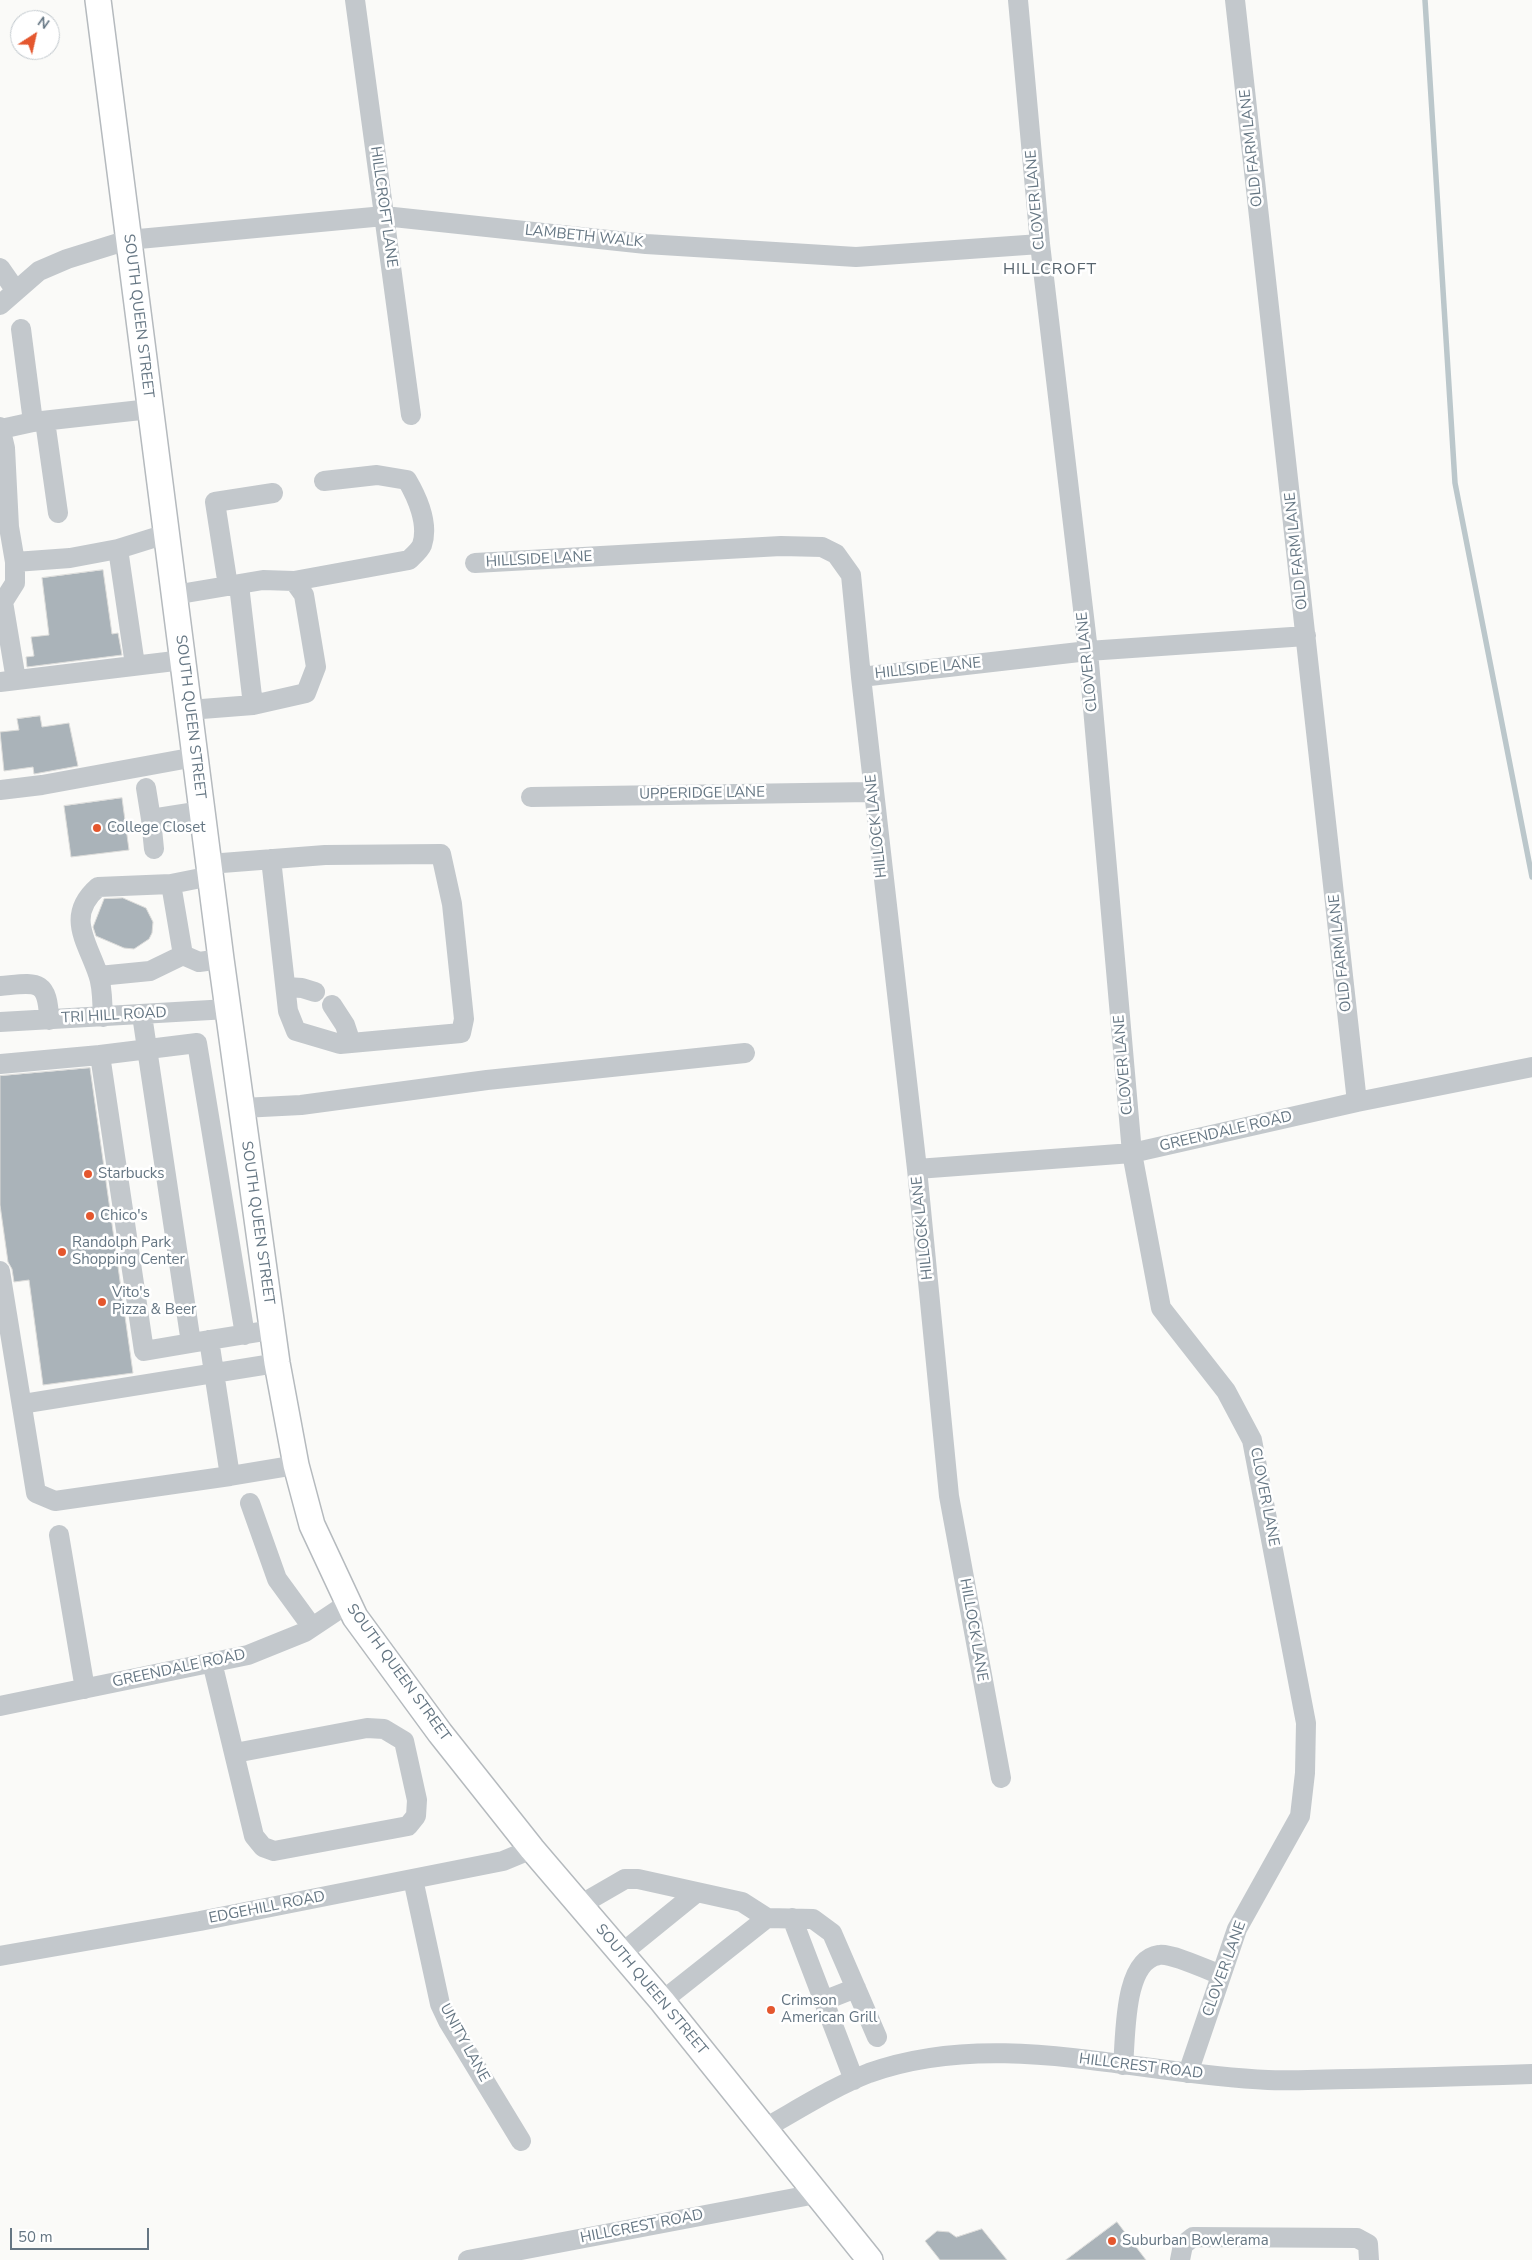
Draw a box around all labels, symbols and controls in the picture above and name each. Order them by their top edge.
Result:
north arrow [10,10,60,60]
text: N [34,12,53,34]
street label: OLD FARM LANE [1237,88,1267,208]
street label: HILLCROFT LANE [366,145,400,269]
street label: CLOVER LANE [1023,149,1049,251]
street label: LAMBETH WALK [524,222,644,252]
street label: SOUTH QUEEN STREET [119,233,157,399]
district label: HILLCROFT [1002,260,1098,280]
street label: OLD FARM LANE [1282,491,1312,611]
street label: HILLSIDE LANE [485,548,593,572]
street label: CLOVER LANE [1074,611,1102,713]
street label: SOUTH QUEEN STREET [171,634,209,800]
street label: HILLSIDE LANE [874,654,982,684]
street label: HILLOCK LANE [863,773,891,879]
street label: UPPERIDGE LANE [639,784,765,804]
place label: College Closet [107,819,206,837]
marker: College Closet [91,822,103,834]
street label: OLD FARM LANE [1326,893,1356,1013]
street label: TRI HILL ROAD [61,1004,167,1028]
street label: CLOVER LANE [1111,1014,1137,1116]
street label: GREENDALE ROAD [1158,1108,1294,1156]
street label: SOUTH QUEEN STREET [237,1140,277,1306]
place label: Starbucks [98,1165,164,1183]
marker: Starbucks [82,1168,94,1180]
street label: HILLOCK LANE [909,1175,937,1281]
place label: Chico's [100,1207,148,1225]
marker: Chico's [84,1210,96,1222]
place label: Randolph Park Shopping Center [72,1234,185,1269]
marker: Randolph Park Shopping Center [56,1246,68,1258]
place label: Vito's Pizza & Beer [112,1284,196,1319]
marker: Vito's Pizza & Beer [96,1296,108,1308]
street label: CLOVER LANE [1246,1446,1282,1548]
street label: HILLOCK LANE [955,1577,991,1683]
street label: SOUTH QUEEN STREET [342,1601,454,1745]
street label: GREENDALE ROAD [111,1646,247,1692]
street label: EDGEHILL ROAD [207,1888,327,1928]
street label: CLOVER LANE [1199,1919,1251,2019]
street label: SOUTH QUEEN STREET [591,1921,711,2059]
place label: Crimson American Grill [781,1992,877,2027]
street label: UNITY LANE [435,2001,493,2085]
marker: Crimson American Grill [765,2004,777,2016]
street label: HILLCREST ROAD [1078,2050,1204,2084]
street label: HILLCREST ROAD [579,2206,705,2248]
scale bar [12,2218,151,2250]
text: 50 m [18,2227,53,2247]
place label: Suburban Bowlerama [1122,2232,1269,2250]
marker: Suburban Bowlerama [1106,2235,1118,2247]

